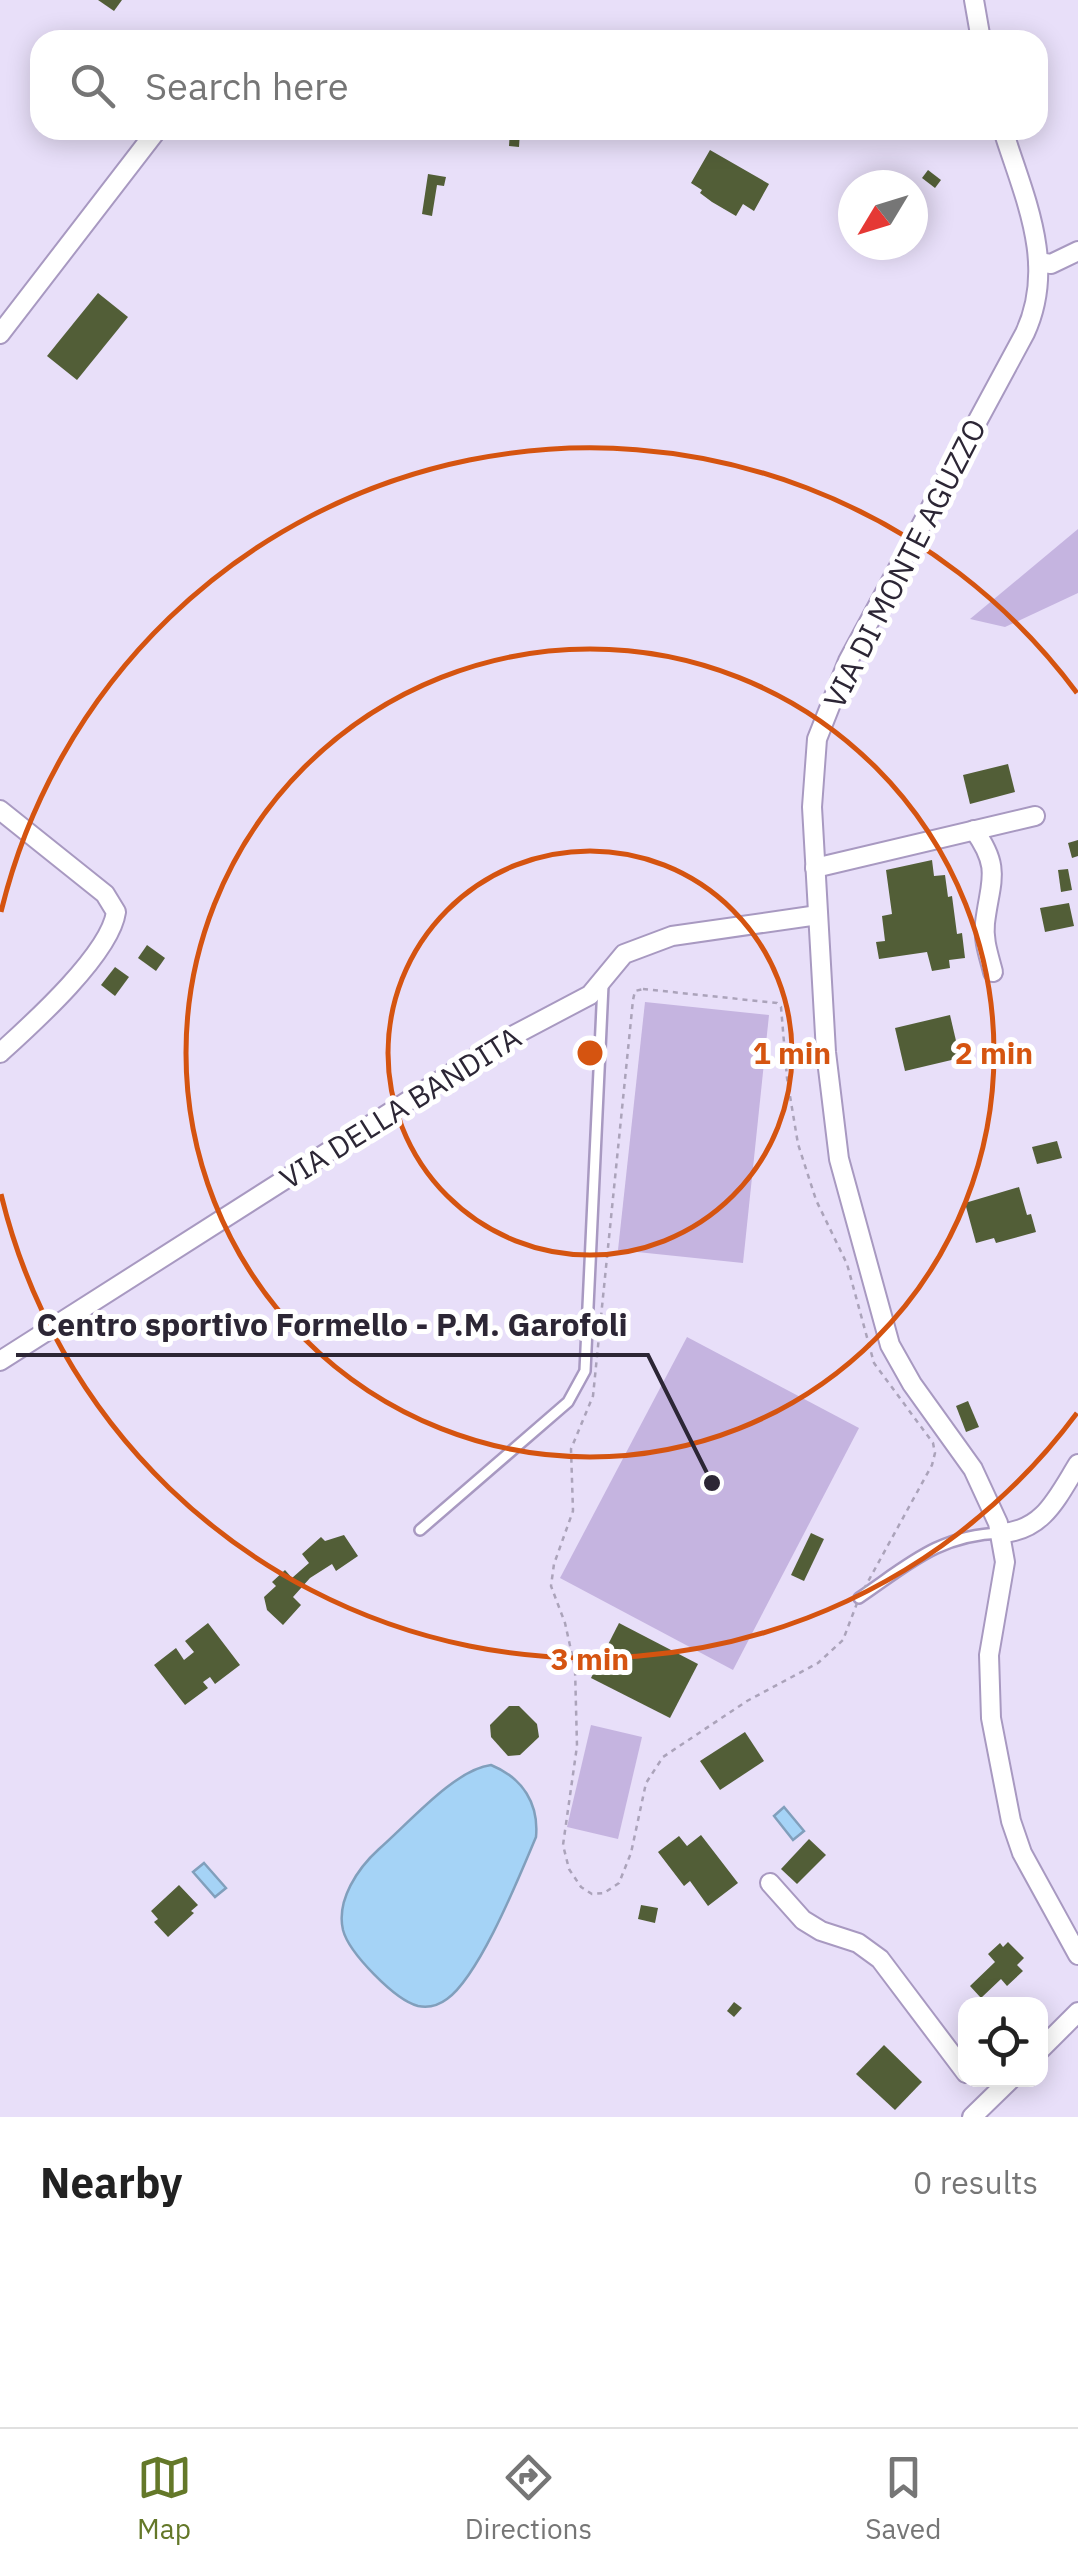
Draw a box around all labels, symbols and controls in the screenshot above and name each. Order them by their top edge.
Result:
search box [30,30,1048,140]
icon: search [65,58,120,113]
text: Search here [145,61,349,110]
north arrow [838,170,928,260]
street label: VIA DI MONTE AGUZZO [814,412,994,714]
street label: VIA DELLA BANDITA [272,1017,528,1197]
text: 1 min [753,1033,831,1072]
text: 2 min [955,1033,1033,1072]
centre of rings [572,1035,608,1071]
callout: Centro sportivo Formello - P.M. Garofoli [16,1293,648,1355]
text: Centro sportivo Formello - P.M. Garofoli [36,1303,628,1345]
text: 3 min [551,1639,629,1678]
map controls [958,1997,1048,2087]
button: locate [958,1997,1048,2087]
text: Nearby [40,2155,182,2210]
text: 0 results [913,2161,1038,2203]
tab: Map [137,2450,192,2547]
tab: Directions [465,2450,592,2547]
tab: Saved [865,2450,941,2547]

